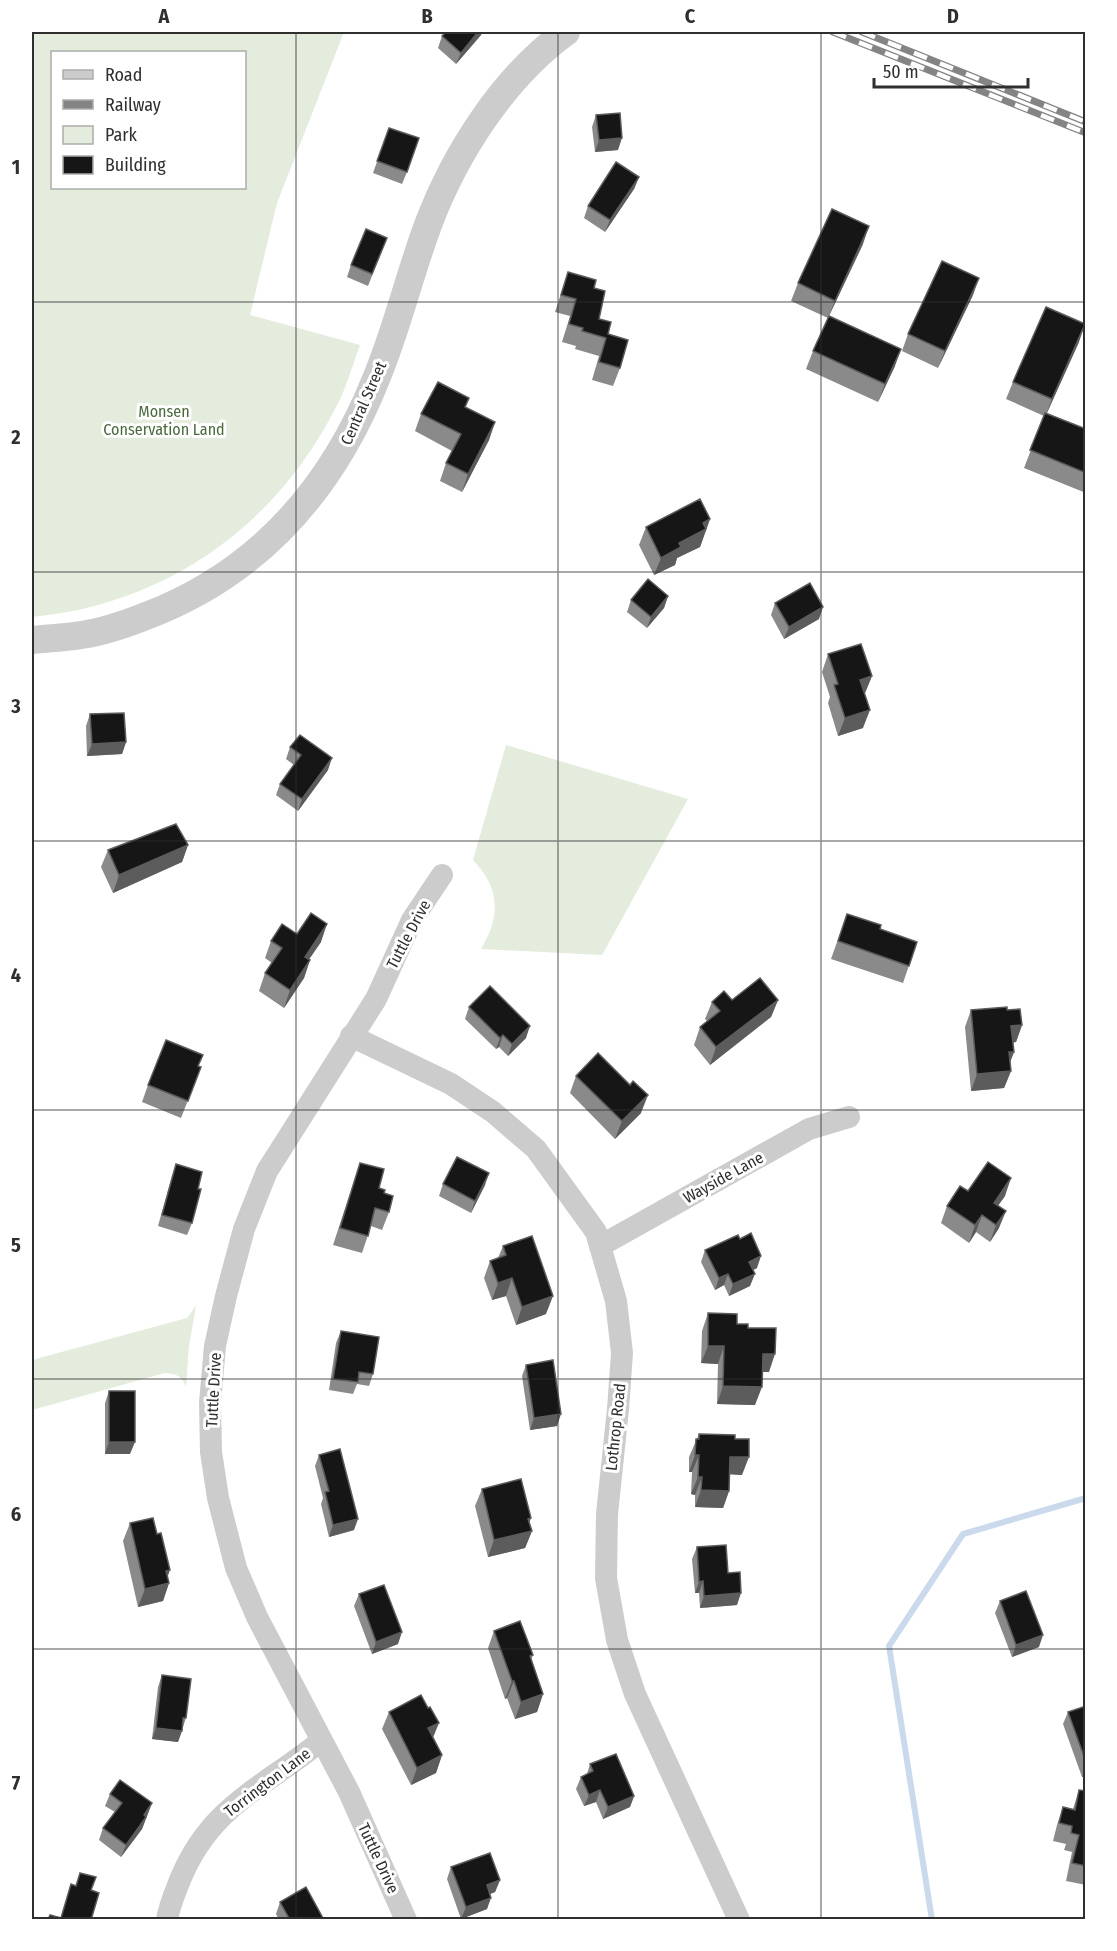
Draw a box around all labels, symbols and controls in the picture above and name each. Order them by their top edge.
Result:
text: A [158,4,171,28]
text: B [421,4,433,28]
text: C [685,4,696,28]
text: D [947,4,959,28]
legend [51,51,246,189]
scale bar [874,51,1028,89]
text: 50 m [883,61,919,83]
text: Road [105,64,142,86]
text: Railway [105,94,161,116]
text: Park [105,124,138,146]
text: Building [105,154,166,176]
text: 1 [12,155,20,179]
street label: Central Street [337,358,391,448]
park label: Monsen Conservation Land [103,402,225,439]
text: 2 [10,425,21,449]
text: 3 [10,694,21,718]
street label: Tuttle Drive [382,897,435,972]
text: 4 [11,963,21,987]
street label: Wayside Lane [680,1148,767,1207]
text: 5 [11,1233,21,1257]
street label: Tuttle Drive [202,1352,225,1428]
street label: Lothrop Road [601,1382,630,1472]
text: 6 [11,1502,21,1526]
street label: Torrington Lane [221,1744,314,1821]
text: 7 [12,1771,21,1795]
street label: Tuttle Drive [354,1820,403,1896]

